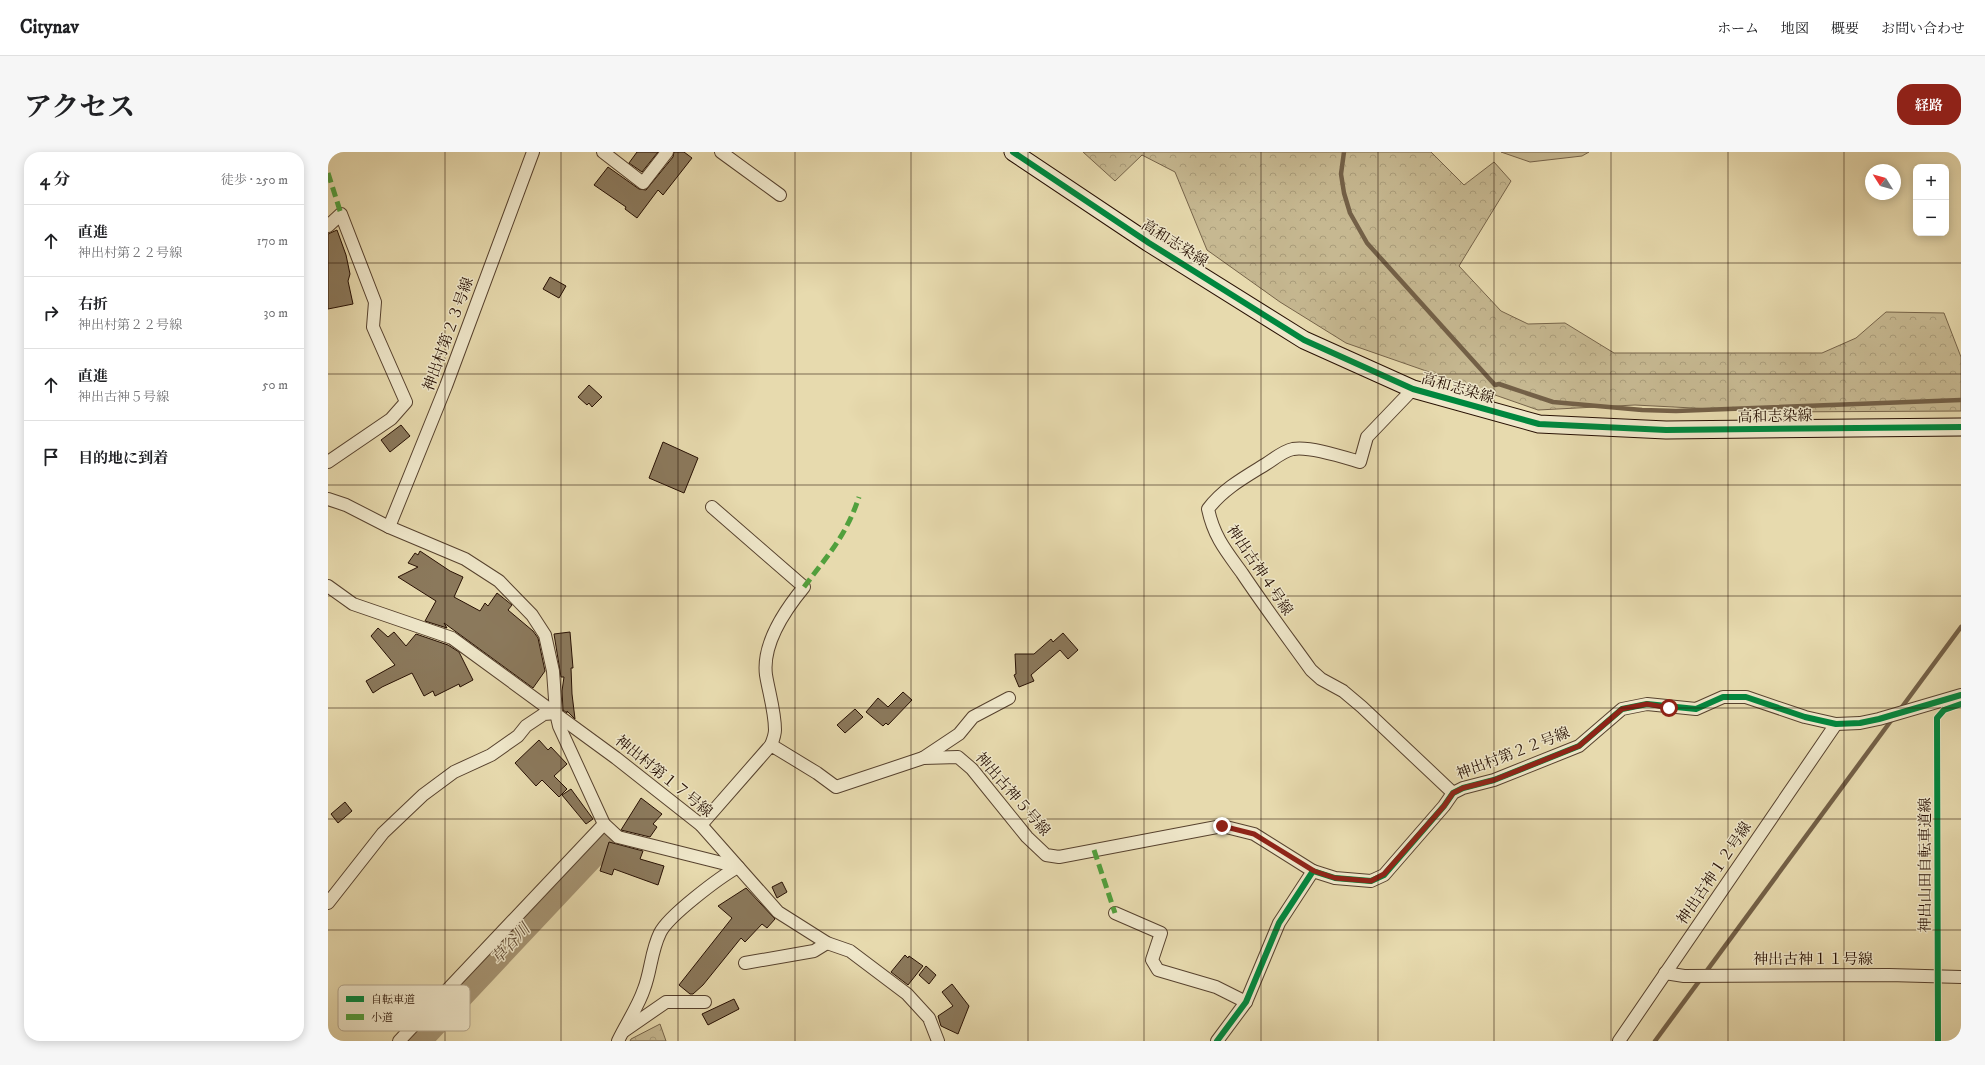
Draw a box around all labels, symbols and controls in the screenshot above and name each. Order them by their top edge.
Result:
text: Citynav [20,16,79,39]
text: ホーム [1717,20,1759,38]
text: 地図 [1781,20,1809,38]
text: 概要 [1831,20,1859,38]
text: お問い合わせ [1881,20,1965,38]
button: 経路 [1897,84,1961,125]
text: アクセス [24,90,135,125]
north arrow [1865,164,1901,200]
map controls [1913,164,1949,236]
button: + [1913,164,1949,200]
text: 4 分 [40,169,70,191]
text: 徒歩 · 250 m [221,172,288,188]
button: − [1913,200,1949,236]
street label: 高和志染線 [1138,215,1212,271]
text: 直進 [78,223,108,242]
icon: ahead [40,230,62,252]
text: 170 m [257,233,288,249]
text: 神出村第２２号線 [78,245,182,261]
street label: 神出村第２３号線 [419,275,478,394]
text: 右折 [78,295,108,314]
icon: right [40,302,62,324]
text: 30 m [264,305,288,321]
text: 神出村第２２号線 [78,317,182,333]
text: 直進 [78,367,108,386]
street label: 高和志染線 [1419,369,1497,408]
icon: ahead [40,374,62,396]
text: 50 m [262,377,288,393]
text: 神出古神５号線 [78,389,169,405]
street label: 高和志染線 [1737,406,1813,427]
icon: arrive [40,446,62,468]
text: 目的地に到着 [78,449,168,468]
street label: 神出古神４号線 [1222,521,1297,619]
route start [1660,699,1678,717]
street label: 神出村第２２号線 [1454,723,1573,784]
street label: 神出村第１７号線 [611,731,716,822]
street label: 神出古神５号線 [971,748,1054,840]
street label: 神出山田自転車道線 [1916,797,1935,933]
route end [1213,817,1231,835]
street label: 神出古神１２号線 [1673,818,1756,928]
water label: 草谷川 [487,918,536,968]
street label: 神出古神１１号線 [1753,950,1873,969]
legend [338,985,470,1031]
text: 自転車道 [371,993,415,1007]
text: 小道 [371,1011,393,1025]

